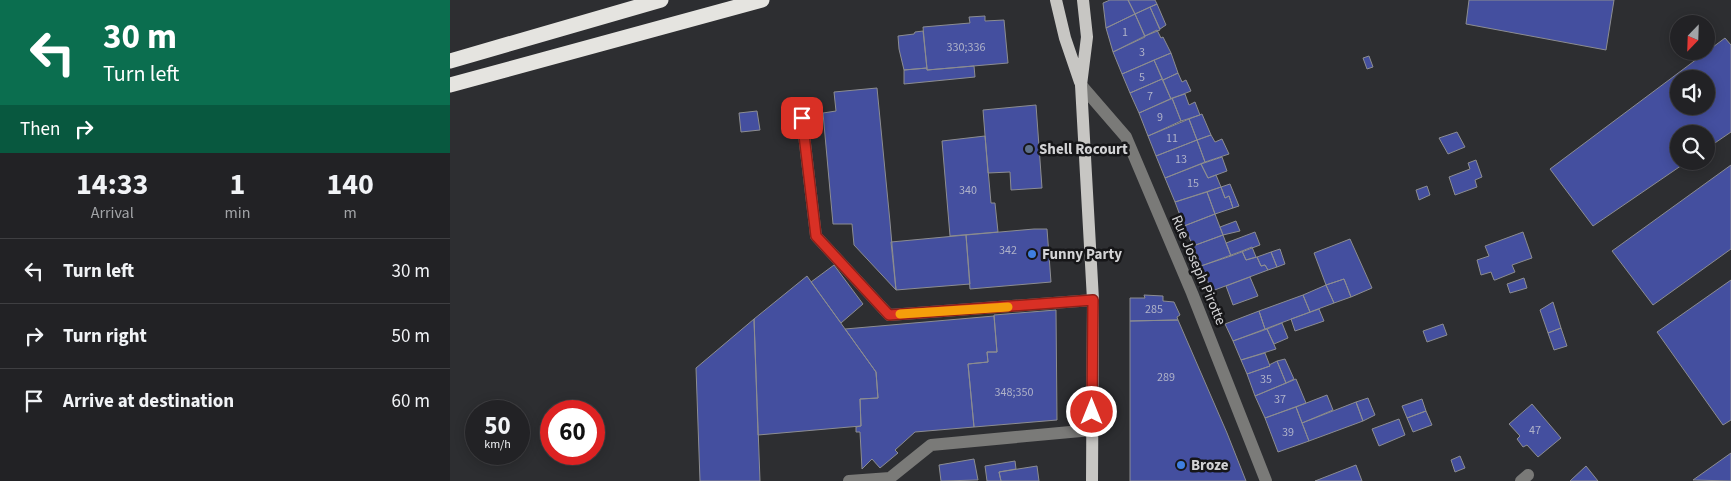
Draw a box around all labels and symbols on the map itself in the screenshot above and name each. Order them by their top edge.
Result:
north arrow [1670,15,1715,60]
house number: 1 [1122,24,1128,41]
house number: 330;336 [947,39,985,56]
house number: 3 [1139,44,1145,61]
house number: 5 [1139,69,1145,86]
house number: 7 [1147,88,1153,105]
pin [781,97,823,139]
house number: 9 [1157,109,1163,126]
house number: 11 [1166,130,1178,147]
place label: Shell Rocourt [1039,139,1128,160]
marker: Shell Rocourt [1023,143,1035,155]
house number: 13 [1175,151,1187,168]
house number: 15 [1187,175,1199,192]
house number: 340 [959,182,977,199]
street label: Rue Joseph Pirotte [1166,212,1231,329]
house number: 342 [999,242,1017,259]
place label: Funny Party [1042,244,1122,265]
marker: Funny Party [1026,248,1038,260]
house number: 285 [1145,301,1163,318]
house number: 289 [1157,369,1175,386]
house number: 35 [1260,371,1272,388]
house number: 348;350 [995,384,1033,401]
position arrow [1065,385,1117,437]
house number: 37 [1274,391,1286,408]
speed limit sign: 60 [540,400,605,465]
house number: 47 [1529,422,1541,439]
house number: 39 [1282,424,1294,441]
place label: Broze [1191,455,1229,476]
marker: Broze [1175,459,1187,471]

